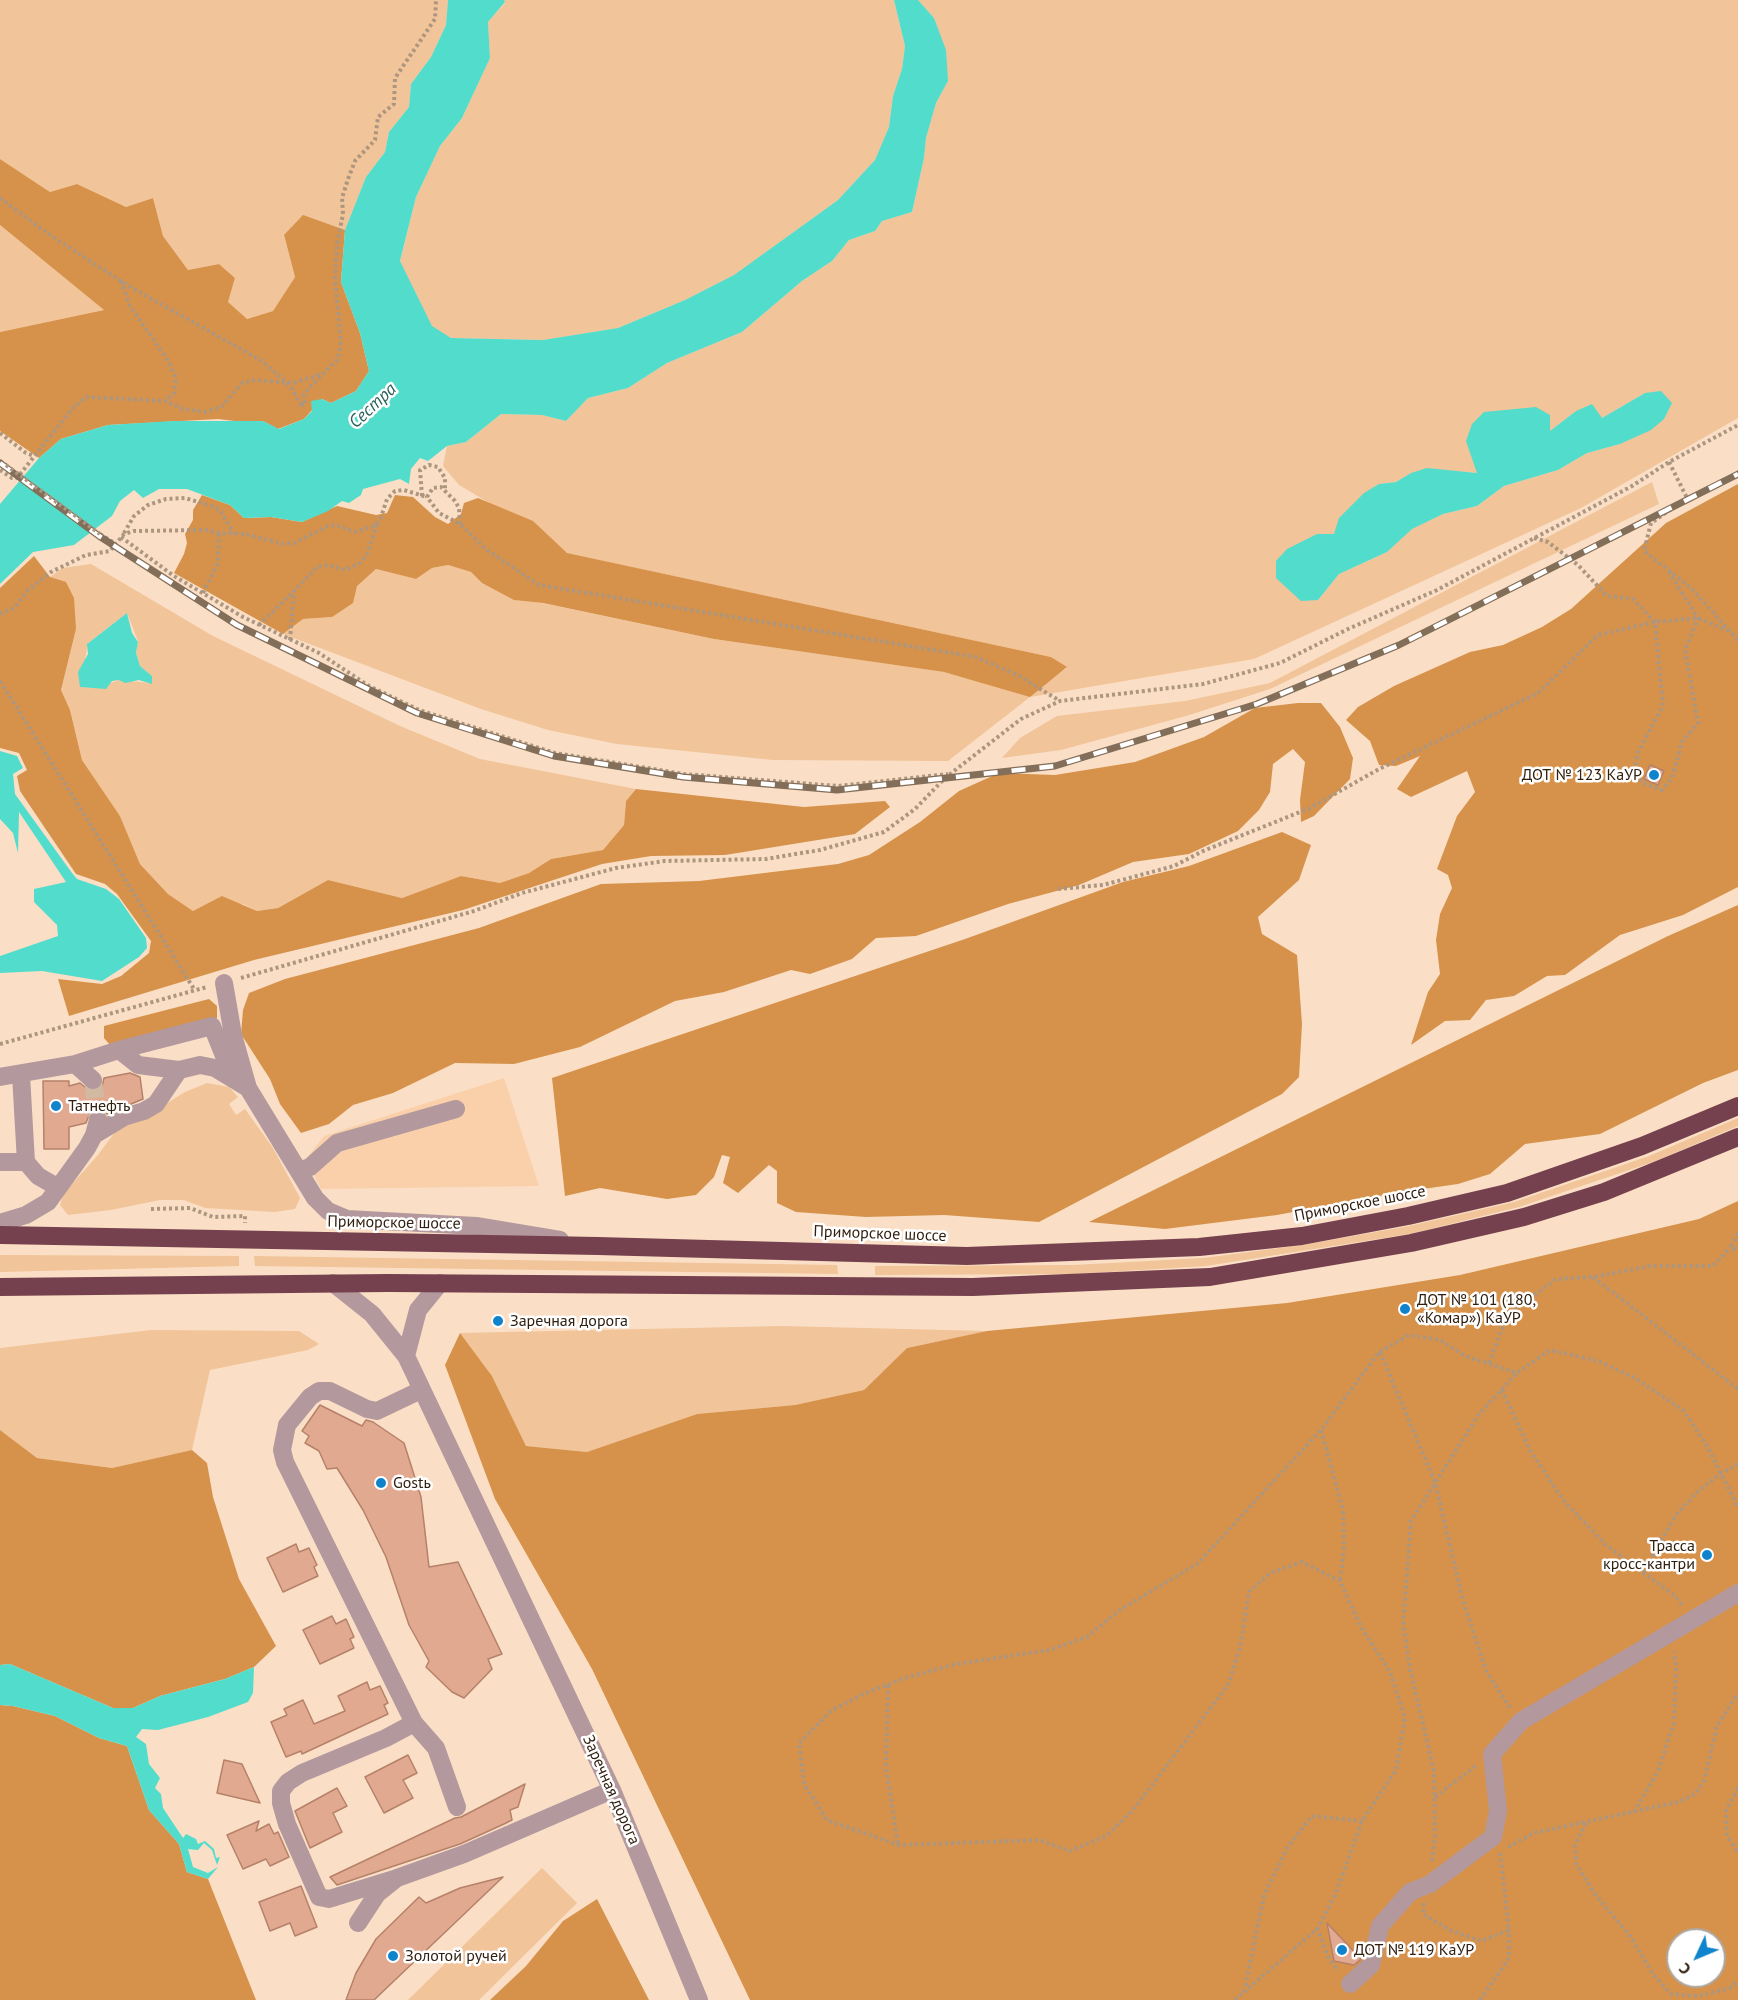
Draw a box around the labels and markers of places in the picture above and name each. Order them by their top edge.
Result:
place label: ДОТ № 123 КаУР [1522,765,1642,785]
marker: ДОТ № 123 КаУР [1647,768,1661,782]
place label: Татнефть [68,1096,130,1116]
marker: Татнефть [49,1099,63,1113]
place label: ДОТ № 101 (180, «Комар») КаУР [1417,1290,1536,1328]
marker: ДОТ № 101 (180, «Комар») КаУР [1398,1302,1412,1316]
place label: Заречная дорога [510,1311,628,1331]
marker: Заречная дорога [491,1314,505,1328]
place label: Gostь [393,1473,431,1493]
marker: Gostь [374,1476,388,1490]
place label: Трасса кросс-кантри [1603,1536,1695,1574]
marker: Трасса кросс-кантри [1700,1548,1714,1562]
place label: ДОТ № 119 КаУР [1354,1940,1474,1960]
marker: ДОТ № 119 КаУР [1335,1943,1349,1957]
place label: Золотой ручей [405,1946,507,1966]
marker: Золотой ручей [386,1949,400,1963]

